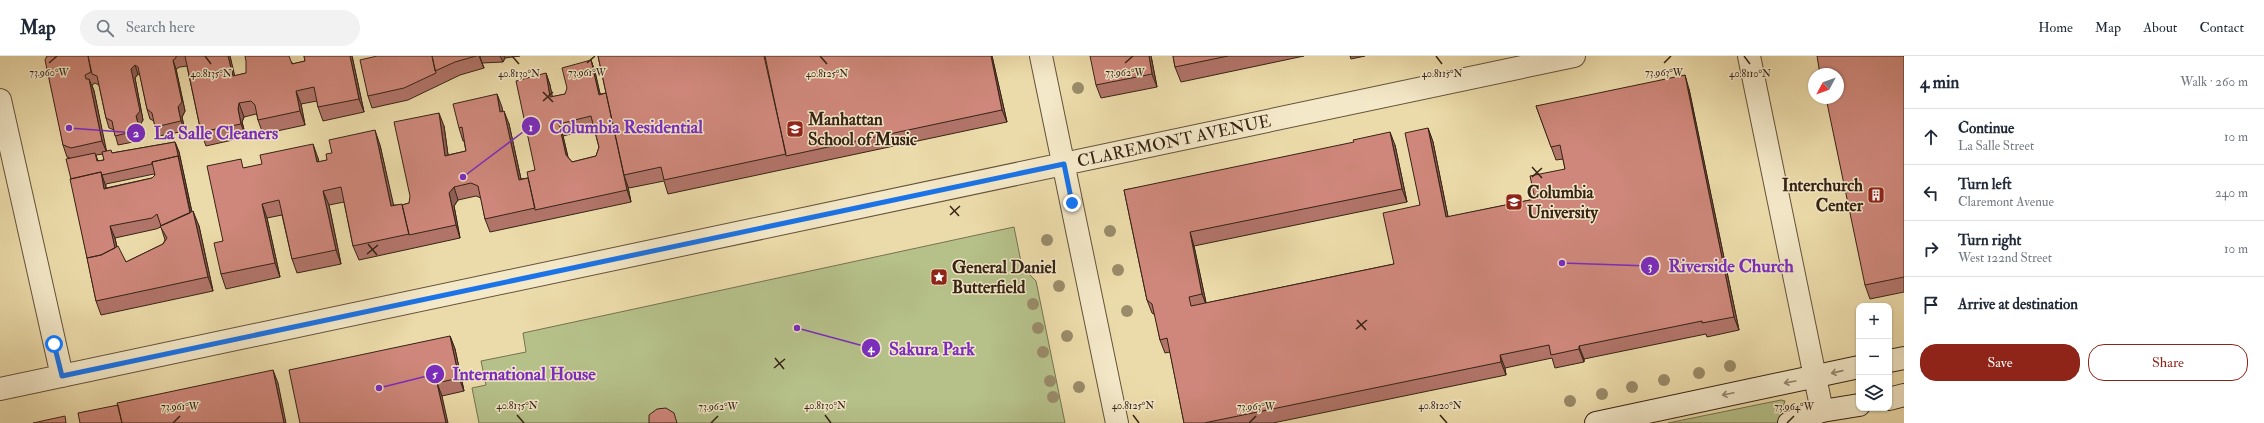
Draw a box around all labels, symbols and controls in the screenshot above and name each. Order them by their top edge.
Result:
search box [80,10,360,46]
text: Map [20,16,56,40]
icon: search [94,17,116,39]
text: Search here [126,18,195,37]
text: Home [2038,19,2073,36]
text: Map [2095,19,2121,36]
text: About [2143,19,2177,36]
text: Contact [2199,19,2244,36]
text: 73.960°W [29,67,69,79]
text: 73.961°W [568,67,607,79]
text: 73.962°W [1105,67,1145,79]
text: 73.963°W [1645,67,1684,79]
text: 40.8135°N [190,68,232,80]
text: 40.8130°N [498,68,540,80]
text: 40.8125°N [806,68,848,80]
text: 40.8115°N [1421,68,1463,80]
text: 40.8110°N [1729,68,1771,80]
north arrow [1808,68,1844,104]
text: 4 min [1920,72,1959,93]
text: Walk · 260 m [2180,74,2248,90]
place label: Manhattan School of Music [807,109,917,150]
street label: CLAREMONT AVENUE [1075,110,1273,172]
callout: Columbia Residential [521,111,711,141]
text: Columbia Residential [549,116,703,139]
callout: La Salle Cleaners [126,118,287,148]
school or university icon: Manhattan School of Music [785,119,805,139]
text: Continue [1958,119,2014,138]
text: 1 [529,120,533,135]
text: La Salle Cleaners [154,122,278,145]
text: 2 [133,126,139,141]
icon: ahead [1920,126,1942,148]
text: 10 m [2224,129,2248,145]
text: La Salle Street [1958,138,2034,154]
place label: Interchurch Center [1782,175,1864,216]
text: Turn left [1958,175,2012,194]
place label: Columbia University [1527,182,1598,224]
icon: left [1920,182,1942,204]
building icon: Interchurch Center [1866,185,1886,205]
text: 240 m [2215,185,2248,201]
school or university icon: Columbia University [1504,192,1524,212]
route end [1063,194,1081,212]
text: Claremont Avenue [1958,194,2054,210]
text: Turn right [1958,231,2021,250]
icon: right [1920,238,1942,260]
text: 10 m [2224,241,2248,257]
text: West 122nd Street [1958,250,2052,266]
callout: Riverside Church [1640,251,1802,281]
text: Riverside Church [1668,255,1794,278]
place label: General Daniel Butterfield [952,257,1057,298]
text: 3 [1648,259,1653,274]
place icon: General Daniel Butterfield [929,267,949,287]
icon: arrive [1920,294,1942,316]
text: Arrive at destination [1958,295,2078,314]
map controls [1856,303,1892,411]
button: + [1856,303,1892,339]
callout: Sakura Park [861,333,983,363]
route start [45,335,63,353]
text: Sakura Park [889,338,975,361]
button: − [1856,339,1892,375]
text: 4 [867,341,876,356]
button: Save [1920,344,2080,381]
button: Share [2088,344,2248,381]
callout: International House [425,359,604,389]
text: International House [452,363,596,386]
text: 5 [432,367,438,382]
one-way arrow [1831,369,1844,377]
button: layers [1856,375,1892,411]
one-way arrow [1784,378,1797,386]
one-way arrow [1721,391,1734,399]
text: 40.8135°N [496,400,538,412]
text: 40.8130°N [804,400,846,412]
text: 40.8125°N [1112,400,1154,412]
text: 40.8120°N [1418,400,1462,412]
text: 73.961°W [161,401,200,413]
text: 73.962°W [698,401,738,413]
text: 73.963°W [1237,401,1276,413]
text: 73.964°W [1774,401,1815,413]

